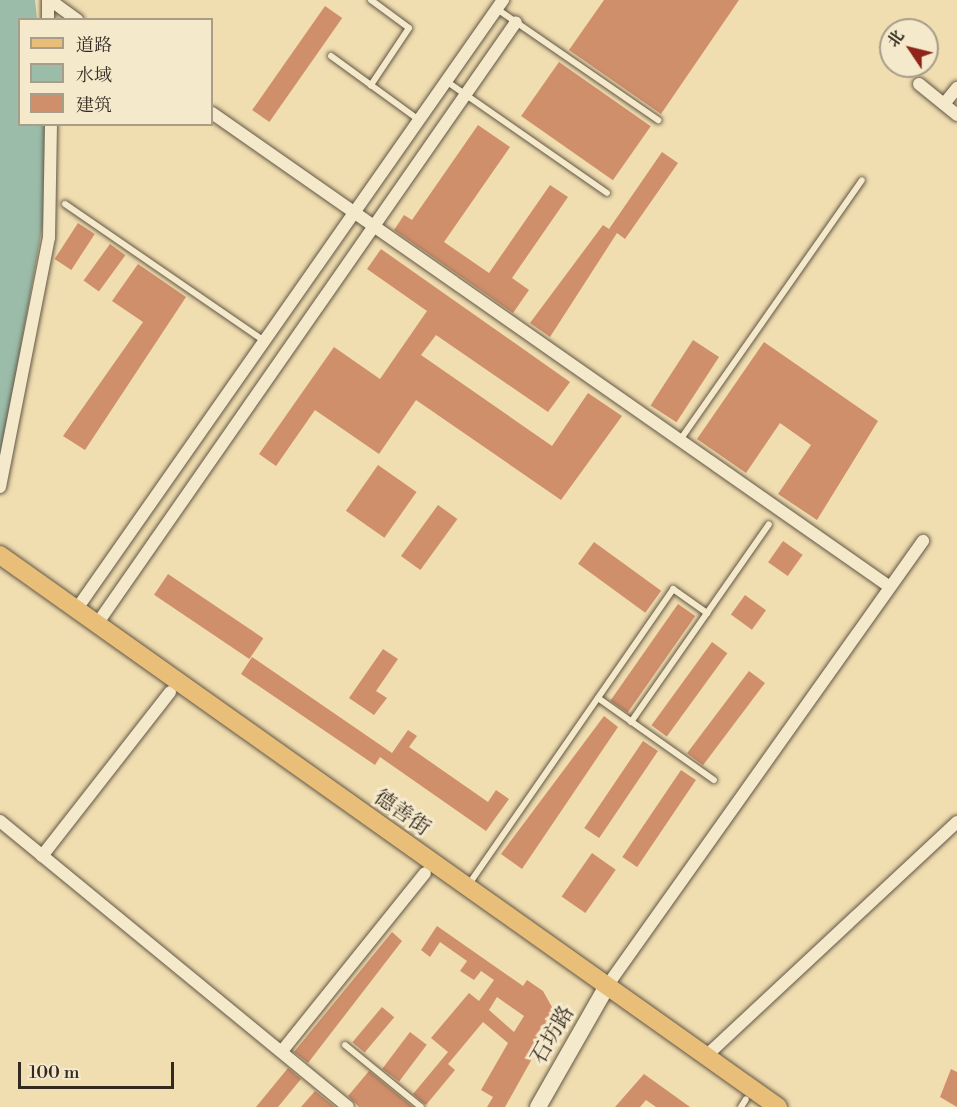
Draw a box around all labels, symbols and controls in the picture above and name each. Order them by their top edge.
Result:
legend [18,18,213,126]
north arrow [879,18,939,78]
text: 北 [883,27,909,51]
text: 道路 [76,34,112,57]
text: 水域 [76,64,112,87]
text: 建筑 [76,94,112,117]
street label: 德善街 [369,785,435,841]
street label: 石坊路 [526,1001,580,1069]
scale bar [21,1050,177,1088]
text: 100 m [29,1061,80,1084]

